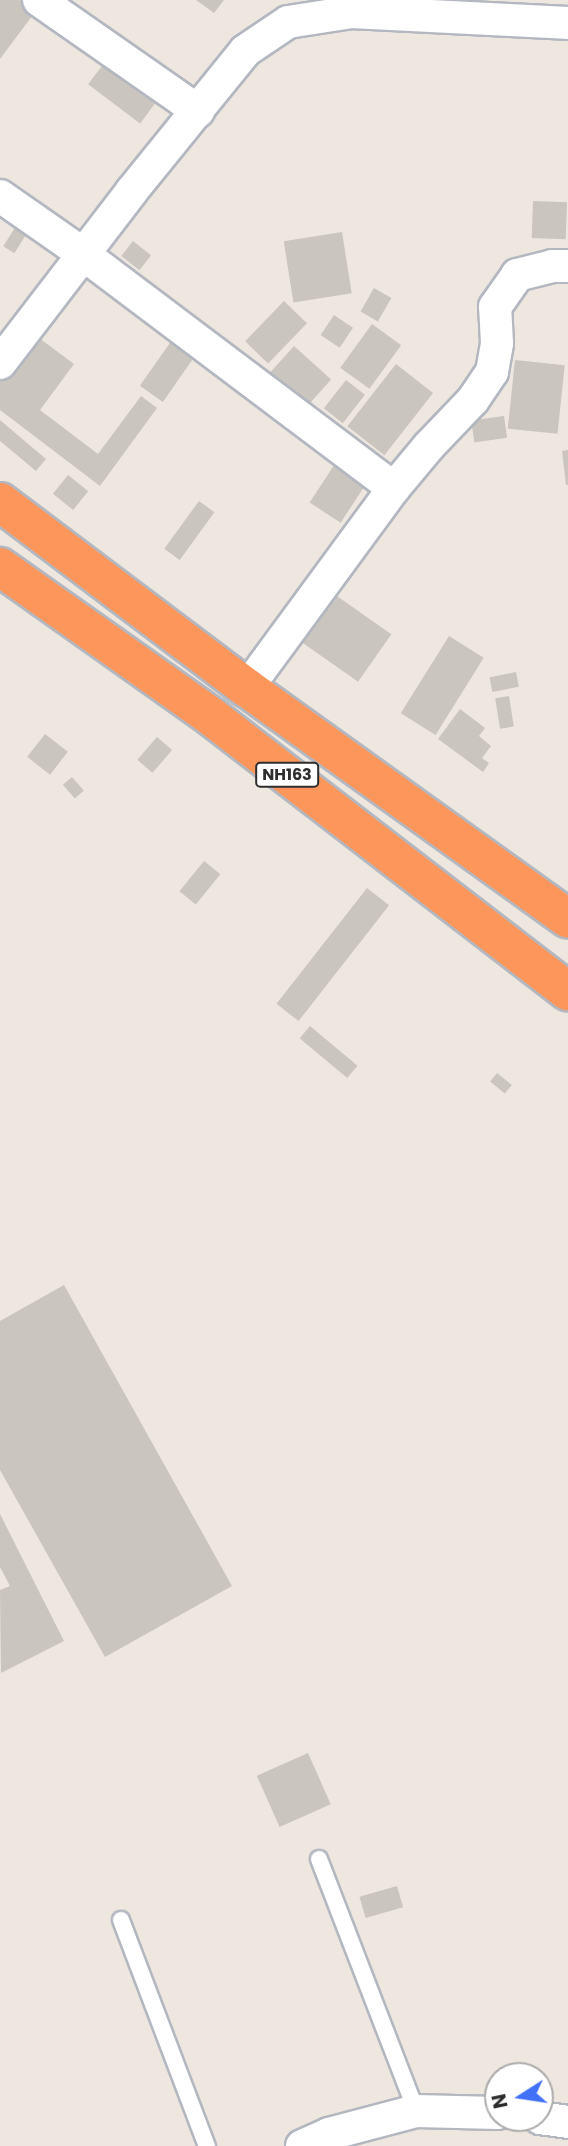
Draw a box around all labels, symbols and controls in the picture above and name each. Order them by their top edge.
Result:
road number: NH163 [254,762,320,788]
north arrow [484,2062,554,2132]
text: N [485,2091,515,2111]

